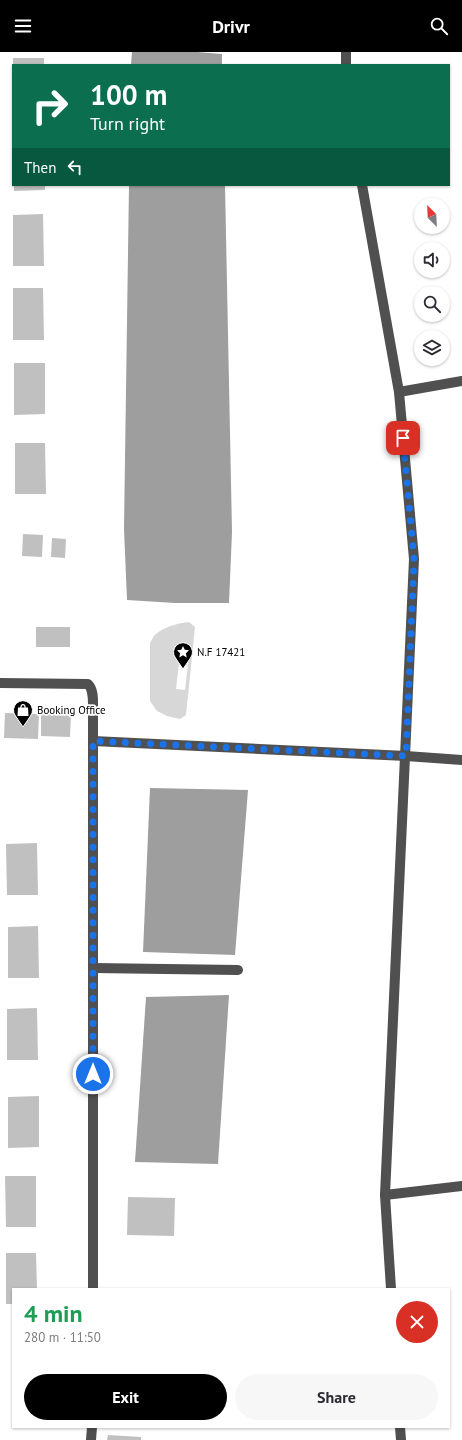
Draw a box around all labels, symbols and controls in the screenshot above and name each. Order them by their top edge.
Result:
icon: menu [12,15,34,37]
text: Drivr [212,15,250,38]
icon: search [428,15,450,37]
text: 100 m [90,76,167,113]
icon: right [24,80,76,132]
text: Turn right [90,112,165,135]
icon: left [64,156,86,178]
text: Then [24,158,56,177]
north arrow [414,198,450,234]
map controls [414,198,450,366]
button: sound [414,242,450,278]
button: search [414,286,450,322]
button: layers [414,330,450,366]
pin [386,421,420,455]
icon: arrive [392,427,414,449]
place icon: N.F 17421 [172,641,194,669]
place label: N.F 17421 [197,645,245,659]
shop icon: Booking Office [12,699,34,727]
place label: Booking Office [37,703,106,717]
position arrow [72,1053,114,1095]
text: 4 min [24,1298,83,1329]
button: close [396,1301,438,1343]
text: 280 m · 11:50 [24,1329,101,1346]
button: Exit [24,1374,227,1420]
button: Share [235,1374,438,1420]

